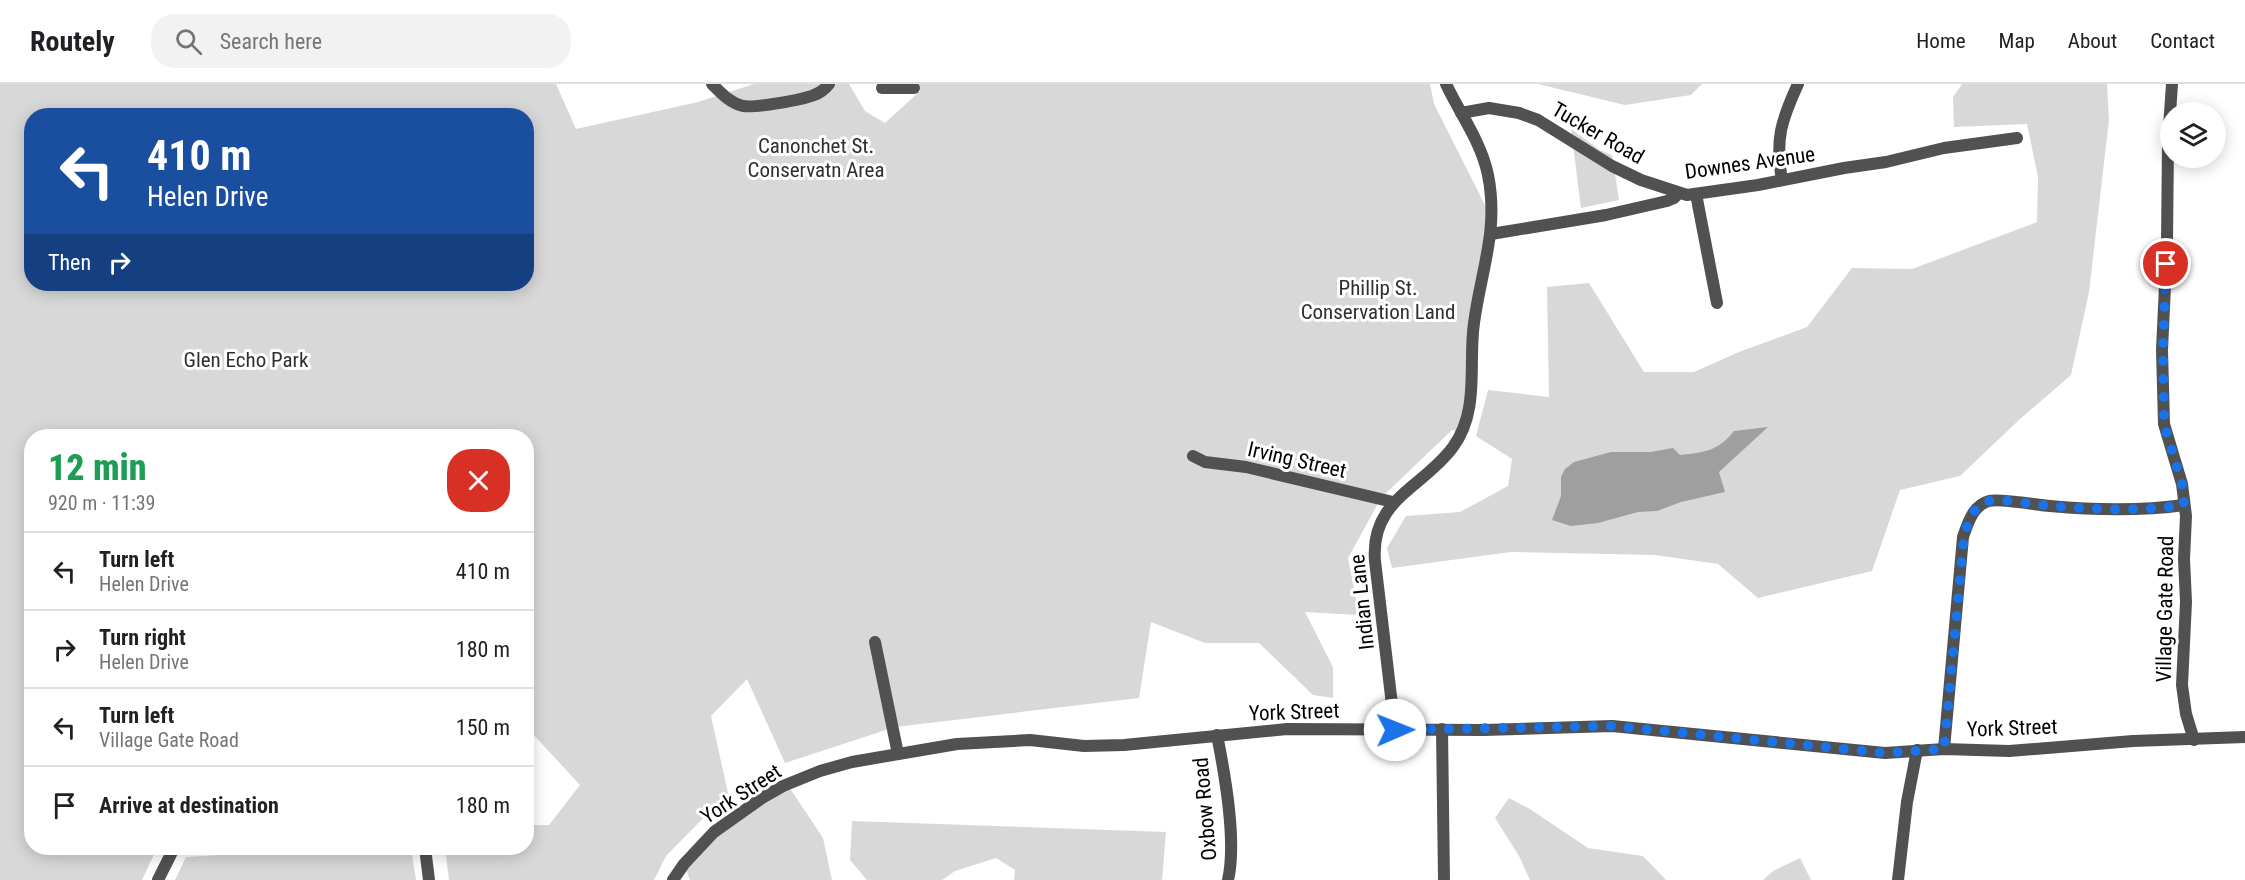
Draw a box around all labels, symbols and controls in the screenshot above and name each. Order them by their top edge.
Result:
search box [151,14,571,68]
text: Routely [30,25,115,58]
icon: search [172,25,205,58]
text: Search here [220,29,322,54]
text: Home [1916,29,1966,53]
text: Map [1999,29,2035,53]
text: About [2068,29,2117,53]
text: Contact [2150,29,2215,53]
street label: Tucker Road [1548,97,1648,169]
map controls [2160,102,2226,168]
button: layers [2160,102,2226,168]
text: 410 m [147,131,252,180]
icon: left [48,132,126,210]
park label: Canonchet St. Conservatn Area [748,134,884,182]
street label: Downes Avenue [1683,142,1817,184]
text: Helen Drive [147,181,268,213]
pin [2140,238,2191,289]
icon: right [103,246,136,279]
icon: arrive [2149,247,2182,280]
text: Then [48,250,91,275]
park label: Phillip St. Conservation Land [1301,276,1455,324]
park label: Glen Echo Park [184,348,309,372]
street label: Irving Street [1245,437,1349,483]
text: 12 min [48,447,147,489]
button: close [447,449,510,512]
text: 920 m · 11:39 [48,491,155,515]
street label: Village Gate Road [2152,535,2178,683]
text: Turn left [99,547,174,572]
street label: Indian Lane [1345,553,1379,651]
icon: left [48,555,81,588]
text: 410 m [456,559,510,584]
text: Helen Drive [99,572,189,596]
text: Turn right [99,625,186,650]
icon: right [48,633,81,666]
text: 180 m [456,637,510,662]
text: Helen Drive [99,650,189,674]
street label: York Street [1248,698,1340,726]
position arrow [1363,698,1427,762]
text: Turn left [99,703,174,728]
icon: left [48,711,81,744]
street label: York Street [1966,714,2058,742]
text: 150 m [456,715,510,740]
text: Village Gate Road [99,728,239,752]
street label: Oxbow Road [1189,756,1221,862]
street label: York Street [696,759,786,829]
icon: arrive [48,789,81,822]
text: Arrive at destination [99,793,279,818]
text: 180 m [456,793,510,818]

